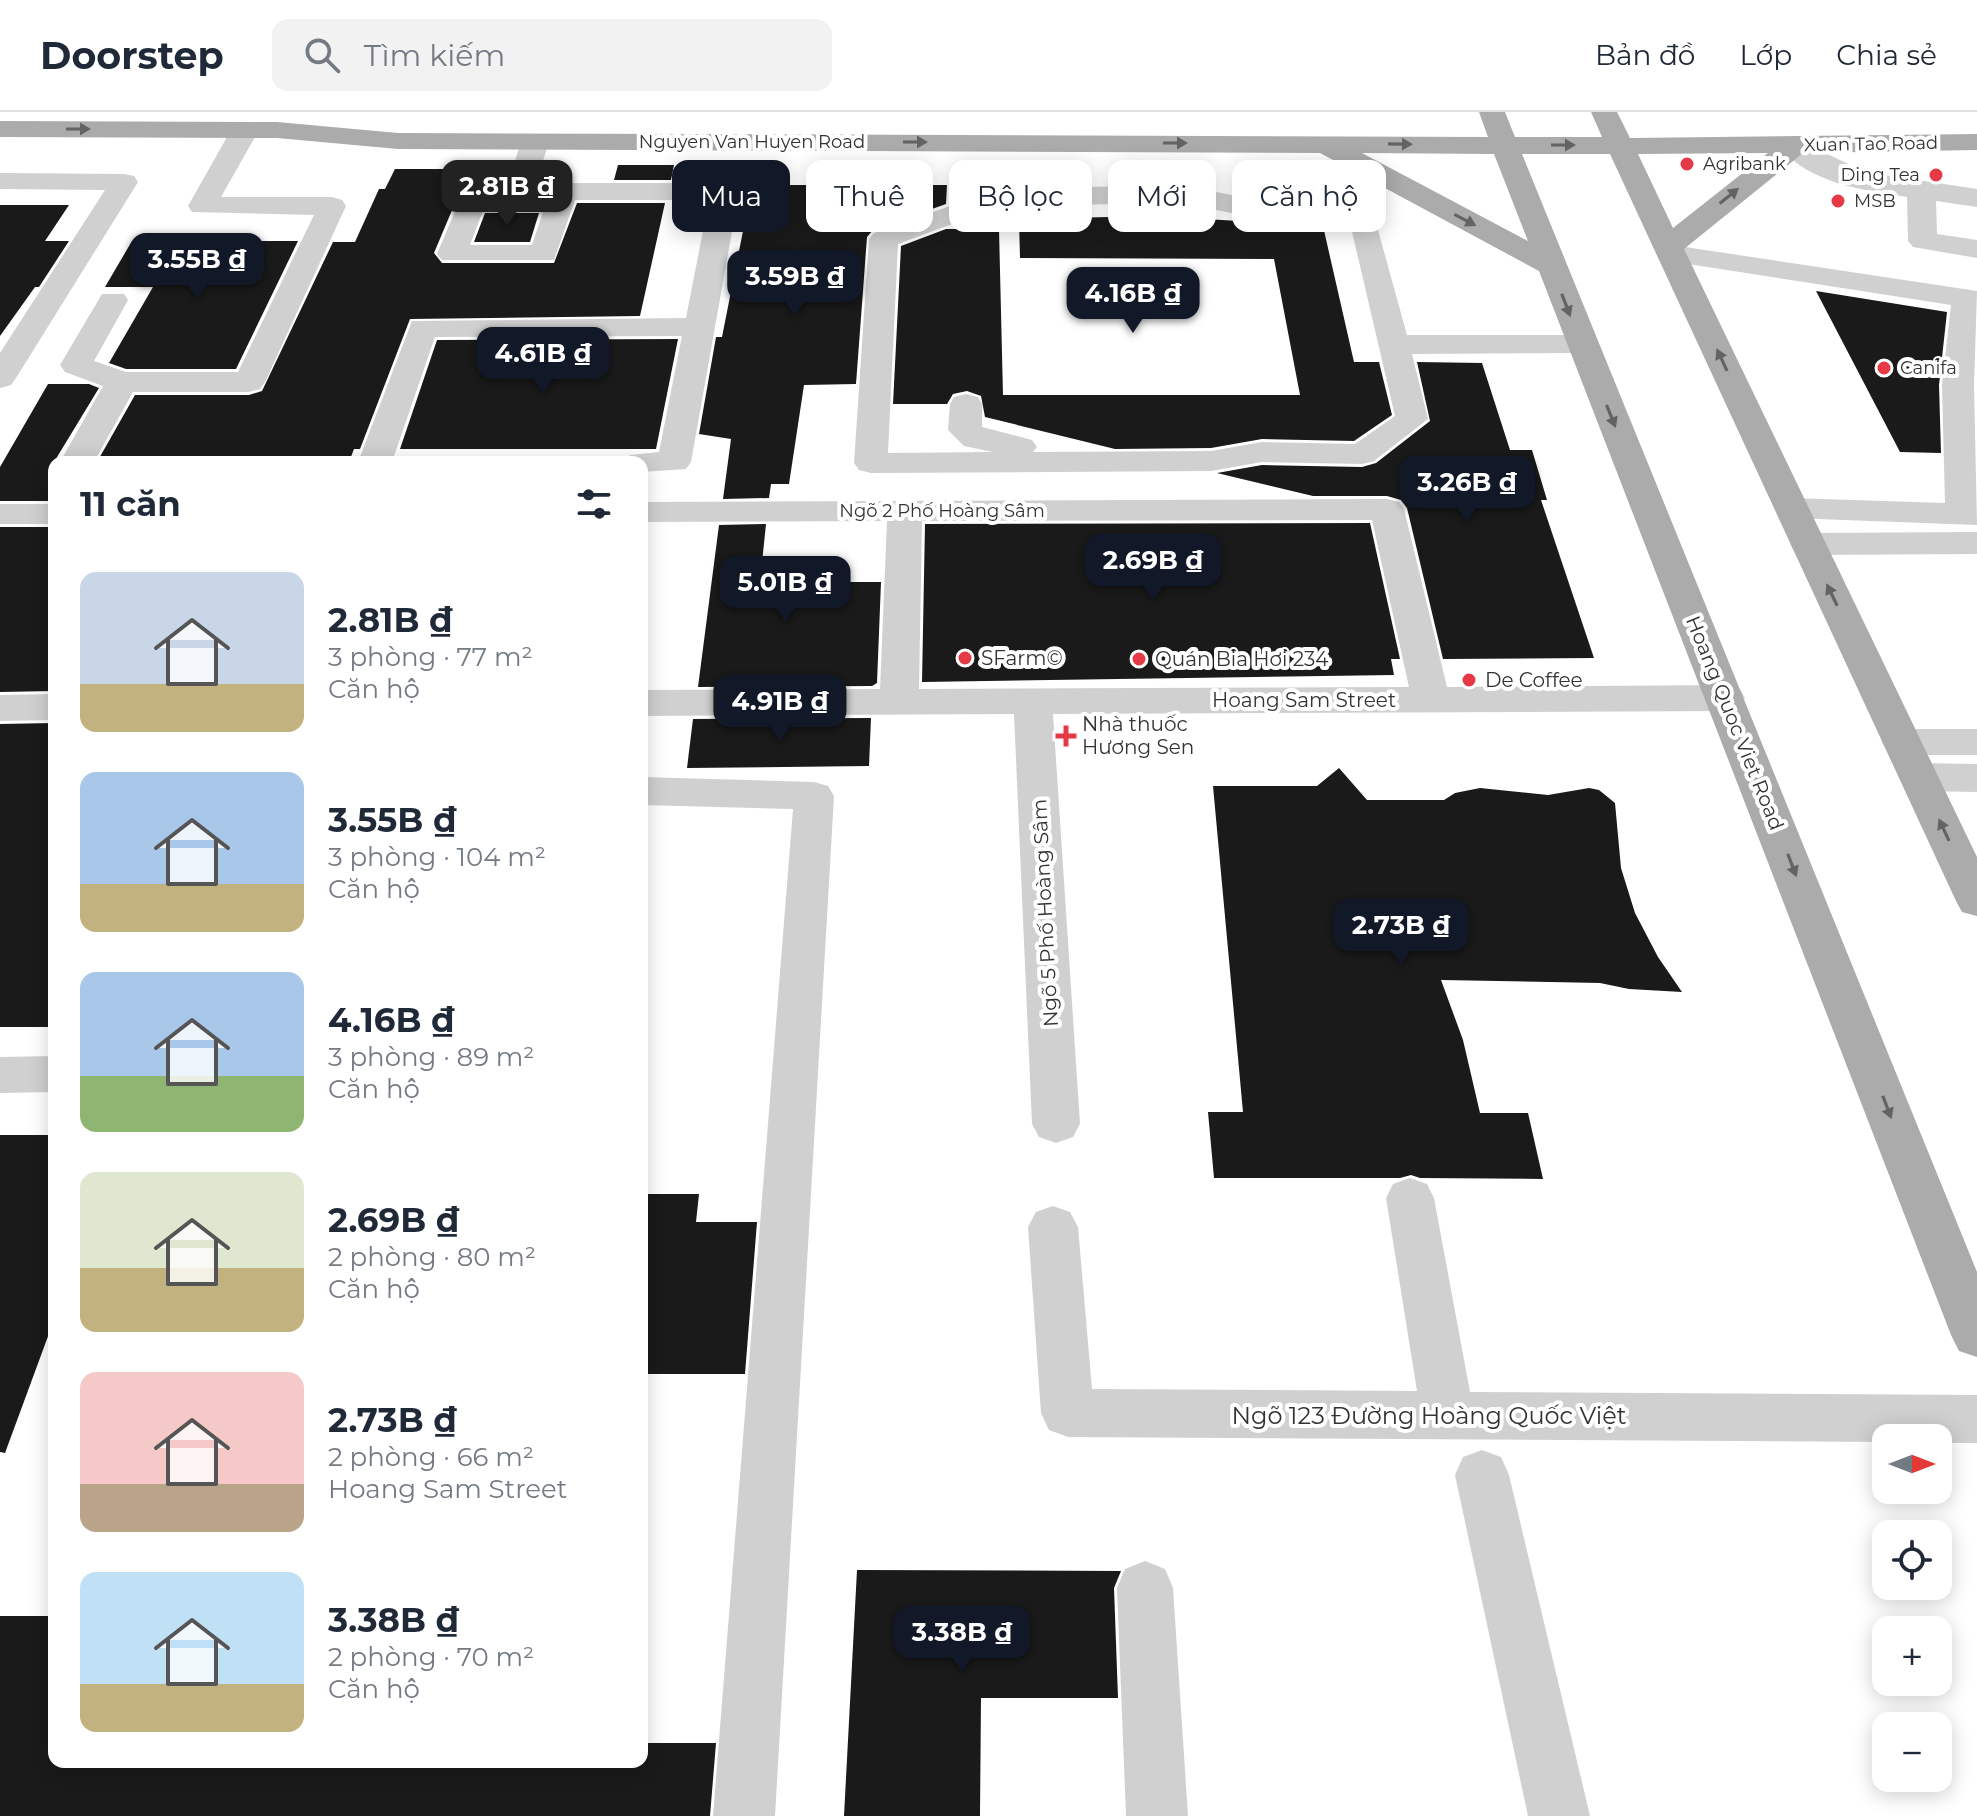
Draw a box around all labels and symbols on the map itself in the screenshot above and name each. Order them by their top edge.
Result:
one-way arrow [66,123,91,135]
street label: Nguyen Van Huyen Road [639,131,865,153]
street label: Xuan Tao Road [1804,132,1938,156]
one-way arrow [903,136,928,148]
one-way arrow [1163,136,1188,149]
one-way arrow [1388,138,1413,151]
one-way arrow [1551,139,1576,151]
place label: Agribank [1703,153,1786,175]
marker: Agribank [1678,155,1696,173]
pin: 2.81B ₫ [433,160,581,228]
place label: Ding Tea [1841,164,1920,186]
marker: Ding Tea [1927,166,1945,184]
one-way arrow [1719,189,1739,205]
place label: MSB [1854,190,1896,212]
marker: MSB [1829,192,1847,210]
one-way arrow [1454,213,1477,226]
pin: 3.55B ₫ [123,233,271,301]
pin: 3.59B ₫ [721,250,869,318]
pin: 4.16B ₫ [1059,267,1207,335]
one-way arrow [1560,293,1573,317]
pin: 4.61B ₫ [469,327,617,395]
one-way arrow [1715,348,1729,372]
place label: Canifa [1900,357,1957,379]
marker: Canifa [1875,359,1893,377]
one-way arrow [1604,405,1617,428]
pin: 3.26B ₫ [1393,456,1541,524]
street label: Ngõ 2 Phố Hoàng Sâm [839,500,1045,522]
pin: 2.69B ₫ [1079,534,1227,602]
pin: 5.01B ₫ [711,556,859,624]
one-way arrow [1825,584,1839,607]
street label: Hoang Quoc Viet Road [1681,612,1789,834]
place label: SFarm© [981,646,1063,670]
place label: Quán Bia Hơi 234 [1155,647,1329,671]
marker: SFarm© [956,649,974,667]
marker: Quán Bia Hơi 234 [1130,650,1148,668]
place label: De Coffee [1485,668,1583,692]
marker: De Coffee [1460,671,1478,689]
pin: 4.91B ₫ [706,675,854,743]
street label: Hoang Sam Street [1212,688,1396,712]
place label: Nhà thuốc Hương Sen [1082,712,1194,759]
marker: Nhà thuốc Hương Sen [1057,727,1075,745]
street label: Ngõ 5 Phố Hoàng Sâm [1027,798,1063,1028]
one-way arrow [1937,819,1951,842]
one-way arrow [1786,853,1799,877]
pin: 2.73B ₫ [1327,899,1475,967]
one-way arrow [1881,1095,1894,1119]
street label: Ngõ 123 Đường Hoàng Quốc Việt [1232,1401,1627,1430]
north arrow [1872,1424,1952,1504]
pin: 3.38B ₫ [888,1606,1036,1674]

